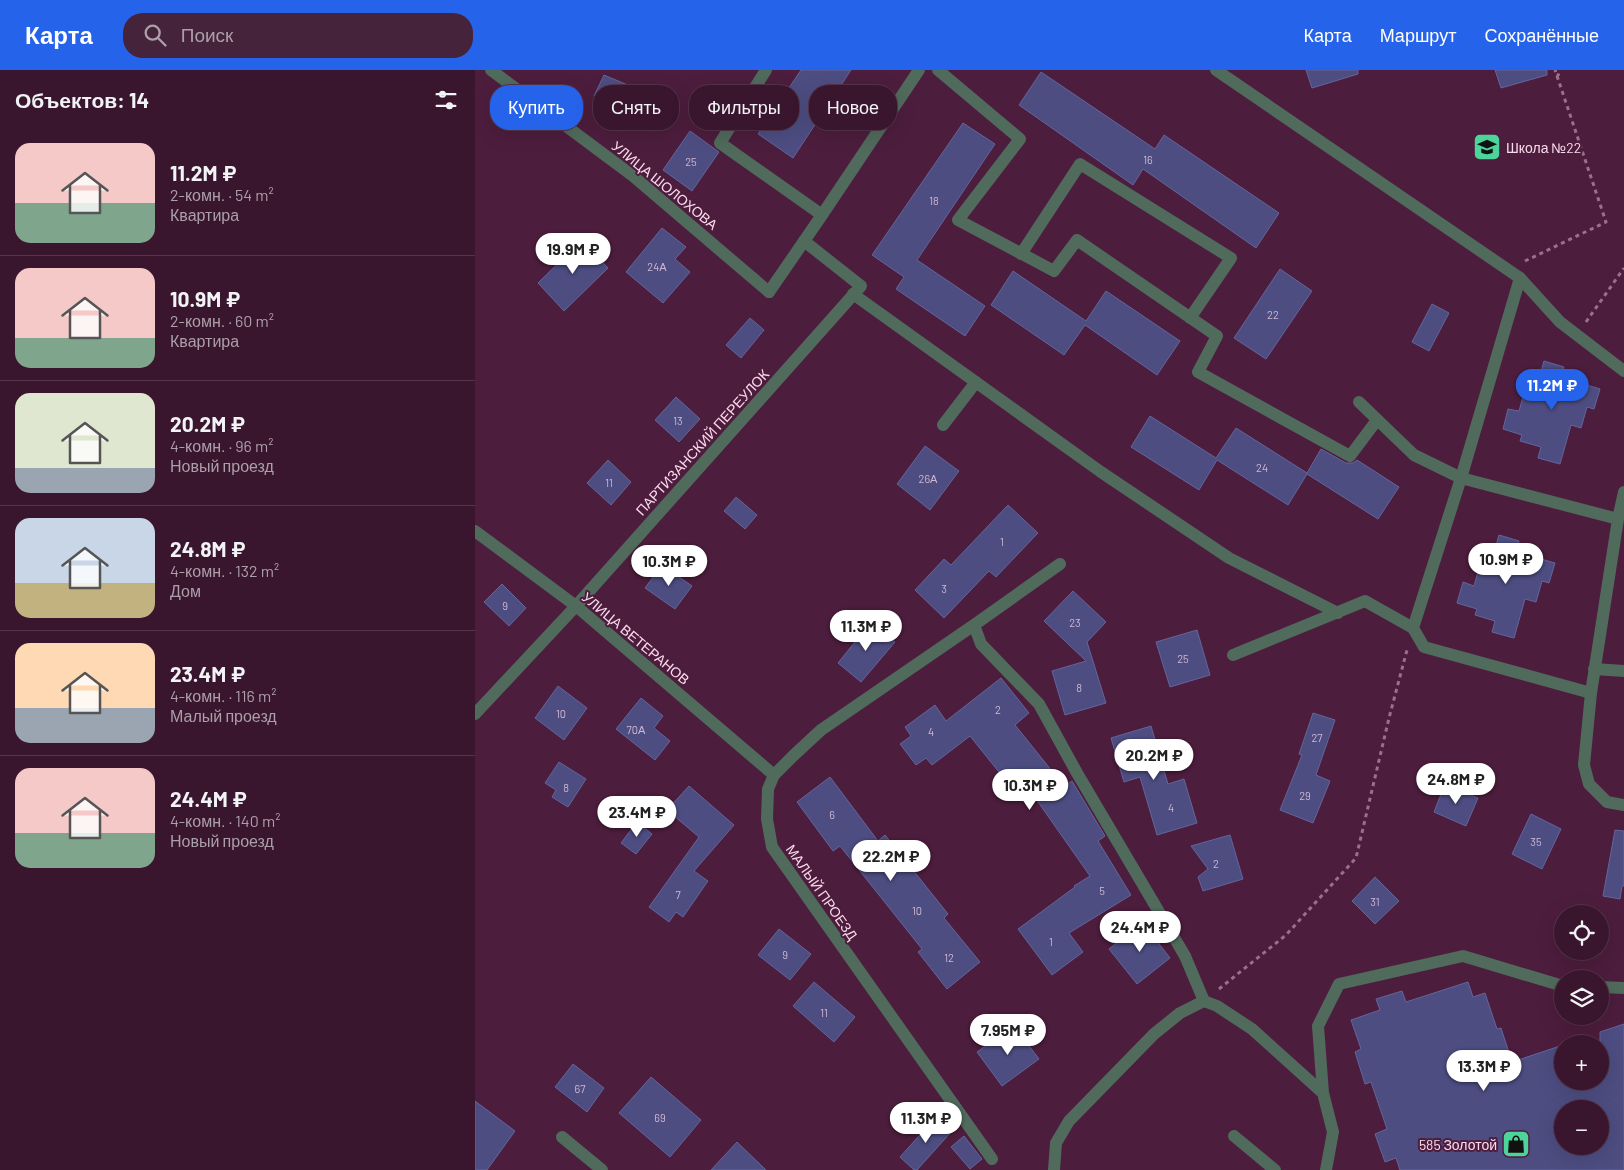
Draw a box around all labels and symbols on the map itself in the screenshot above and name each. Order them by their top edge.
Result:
school or university icon: Школа №22 [1472,132,1502,162]
street label: УЛИЦА ШОЛОХОВА [609,137,722,233]
place label: Школа №22 [1506,139,1581,156]
house number: 16 [1143,153,1153,166]
house number: 25 [685,155,697,168]
house number: 18 [929,194,939,207]
pin: 19.9M ₽ [527,232,619,275]
house number: 24А [647,260,667,273]
house number: 22 [1267,308,1279,321]
street label: ПАРТИЗАНСКИЙ ПЕРЕУЛОК [632,365,773,518]
pin: 11.2M ₽ [1506,368,1598,411]
house number: 13 [673,414,683,427]
house number: 24 [1256,461,1268,474]
house number: 26А [919,472,938,485]
house number: 11 [605,476,613,489]
house number: 1 [1000,535,1004,548]
pin: 10.9M ₽ [1460,542,1552,585]
pin: 10.3M ₽ [623,544,715,587]
house number: 3 [941,582,947,595]
street label: УЛИЦА ВЕТЕРАНОВ [579,588,693,688]
house number: 9 [502,599,508,612]
pin: 11.3M ₽ [820,610,912,652]
house number: 23 [1069,616,1081,629]
house number: 25 [1177,652,1189,665]
house number: 8 [1076,681,1082,694]
house number: 2 [995,703,1001,716]
house number: 10 [556,707,566,720]
house number: 70А [627,723,646,736]
house number: 4 [928,725,934,738]
house number: 27 [1311,731,1323,744]
pin: 20.2M ₽ [1108,738,1200,781]
pin: 24.8M ₽ [1410,762,1502,805]
pin: 10.3M ₽ [984,768,1076,811]
house number: 8 [563,781,569,794]
house number: 29 [1299,789,1311,802]
pin: 23.4M ₽ [591,796,683,838]
house number: 4 [1168,801,1174,814]
house number: 6 [829,808,835,821]
house number: 35 [1530,835,1542,848]
pin: 22.2M ₽ [845,840,937,882]
street label: МАЛЫЙ ПРОЕЗД [783,841,862,943]
house number: 2 [1213,857,1219,870]
house number: 5 [1099,884,1105,897]
house number: 7 [675,888,681,901]
house number: 31 [1370,895,1380,908]
house number: 10 [912,904,922,917]
pin: 24.4M ₽ [1094,910,1186,953]
house number: 1 [1049,935,1053,948]
house number: 9 [782,948,788,961]
house number: 12 [944,951,954,964]
house number: 11 [820,1006,828,1019]
pin: 7.95M ₽ [962,1014,1054,1056]
pin: 13.3M ₽ [1438,1050,1530,1092]
house number: 67 [575,1082,585,1095]
pin: 11.3M ₽ [880,1102,972,1144]
house number: 69 [654,1111,666,1124]
shop icon: 585 Золотой [1501,1129,1531,1159]
place label: 585 Золотой [1419,1136,1497,1153]

